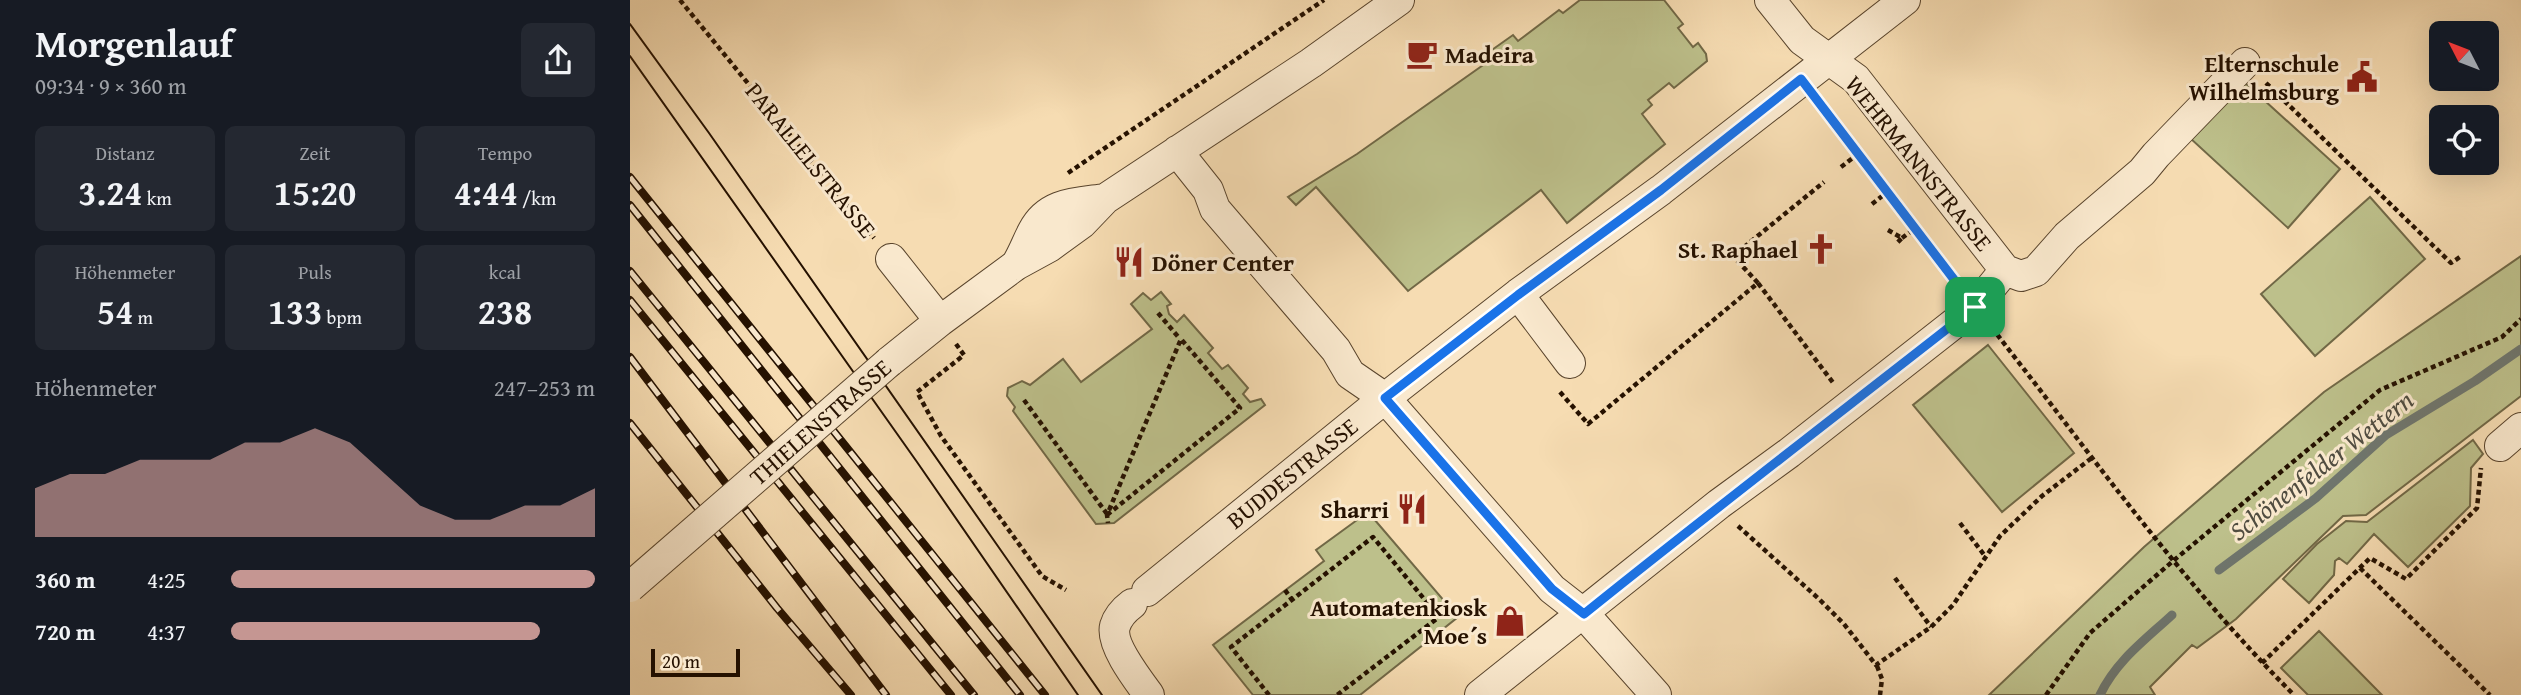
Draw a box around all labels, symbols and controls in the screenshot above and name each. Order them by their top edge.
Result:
text: Morgenlauf [35,15,233,71]
north arrow [2429,21,2499,91]
map controls [2429,21,2499,175]
button: share [521,23,595,97]
cafe icon: Madeira [1405,37,1439,71]
place label: Madeira [1445,37,1535,72]
place label: Elternschule Wilhelmsburg [2189,46,2339,109]
public building icon: Elternschule Wilhelmsburg [2345,60,2379,94]
street label: WEHRMANNSTRASSE [1837,68,2001,258]
text: 09:34 · 9 × 360 m [35,69,187,102]
street label: PARALLELSTRASSE [737,75,885,245]
button: locate [2429,105,2499,175]
text: Distanz [95,139,155,167]
text: Zeit [299,139,331,167]
text: Tempo [478,139,532,167]
text: 3.24 [78,167,142,218]
text: 15:20 [274,167,356,218]
text: 4:44 [454,167,518,218]
text: km [142,184,172,212]
text: /km [518,184,556,212]
place label: St. Raphael [1678,232,1799,267]
church icon: St. Raphael [1804,232,1838,266]
restaurant icon: Döner Center [1112,245,1146,279]
place label: Döner Center [1152,245,1294,280]
text: Höhenmeter [75,258,175,286]
text: Puls [298,258,332,286]
text: kcal [489,258,521,286]
pin [1945,277,2005,337]
text: 54 [97,286,133,337]
text: 133 [268,286,322,337]
text: 238 [478,286,532,337]
icon: arrive [1956,288,1994,326]
text: m [133,303,153,331]
text: bpm [322,303,362,331]
street label: THIELENSTRASSE [742,351,898,493]
text: Höhenmeter [35,371,157,404]
text: 247–253 m [494,371,595,404]
water label: Schönenfelder Wettern [2220,380,2422,550]
street label: BUDDESTRASSE [1219,409,1365,537]
place label: Sharri [1320,492,1389,527]
restaurant icon: Sharri [1395,492,1429,526]
text: 360 m [35,563,96,596]
text: 4:25 [147,563,186,596]
place label: Automatenkiosk Moe´s [1310,590,1487,653]
shop icon: Automatenkiosk Moe´s [1493,604,1527,638]
text: 720 m [35,615,96,648]
text: 4:37 [147,615,186,648]
scale bar [651,646,740,678]
text: 20 m [662,647,700,675]

